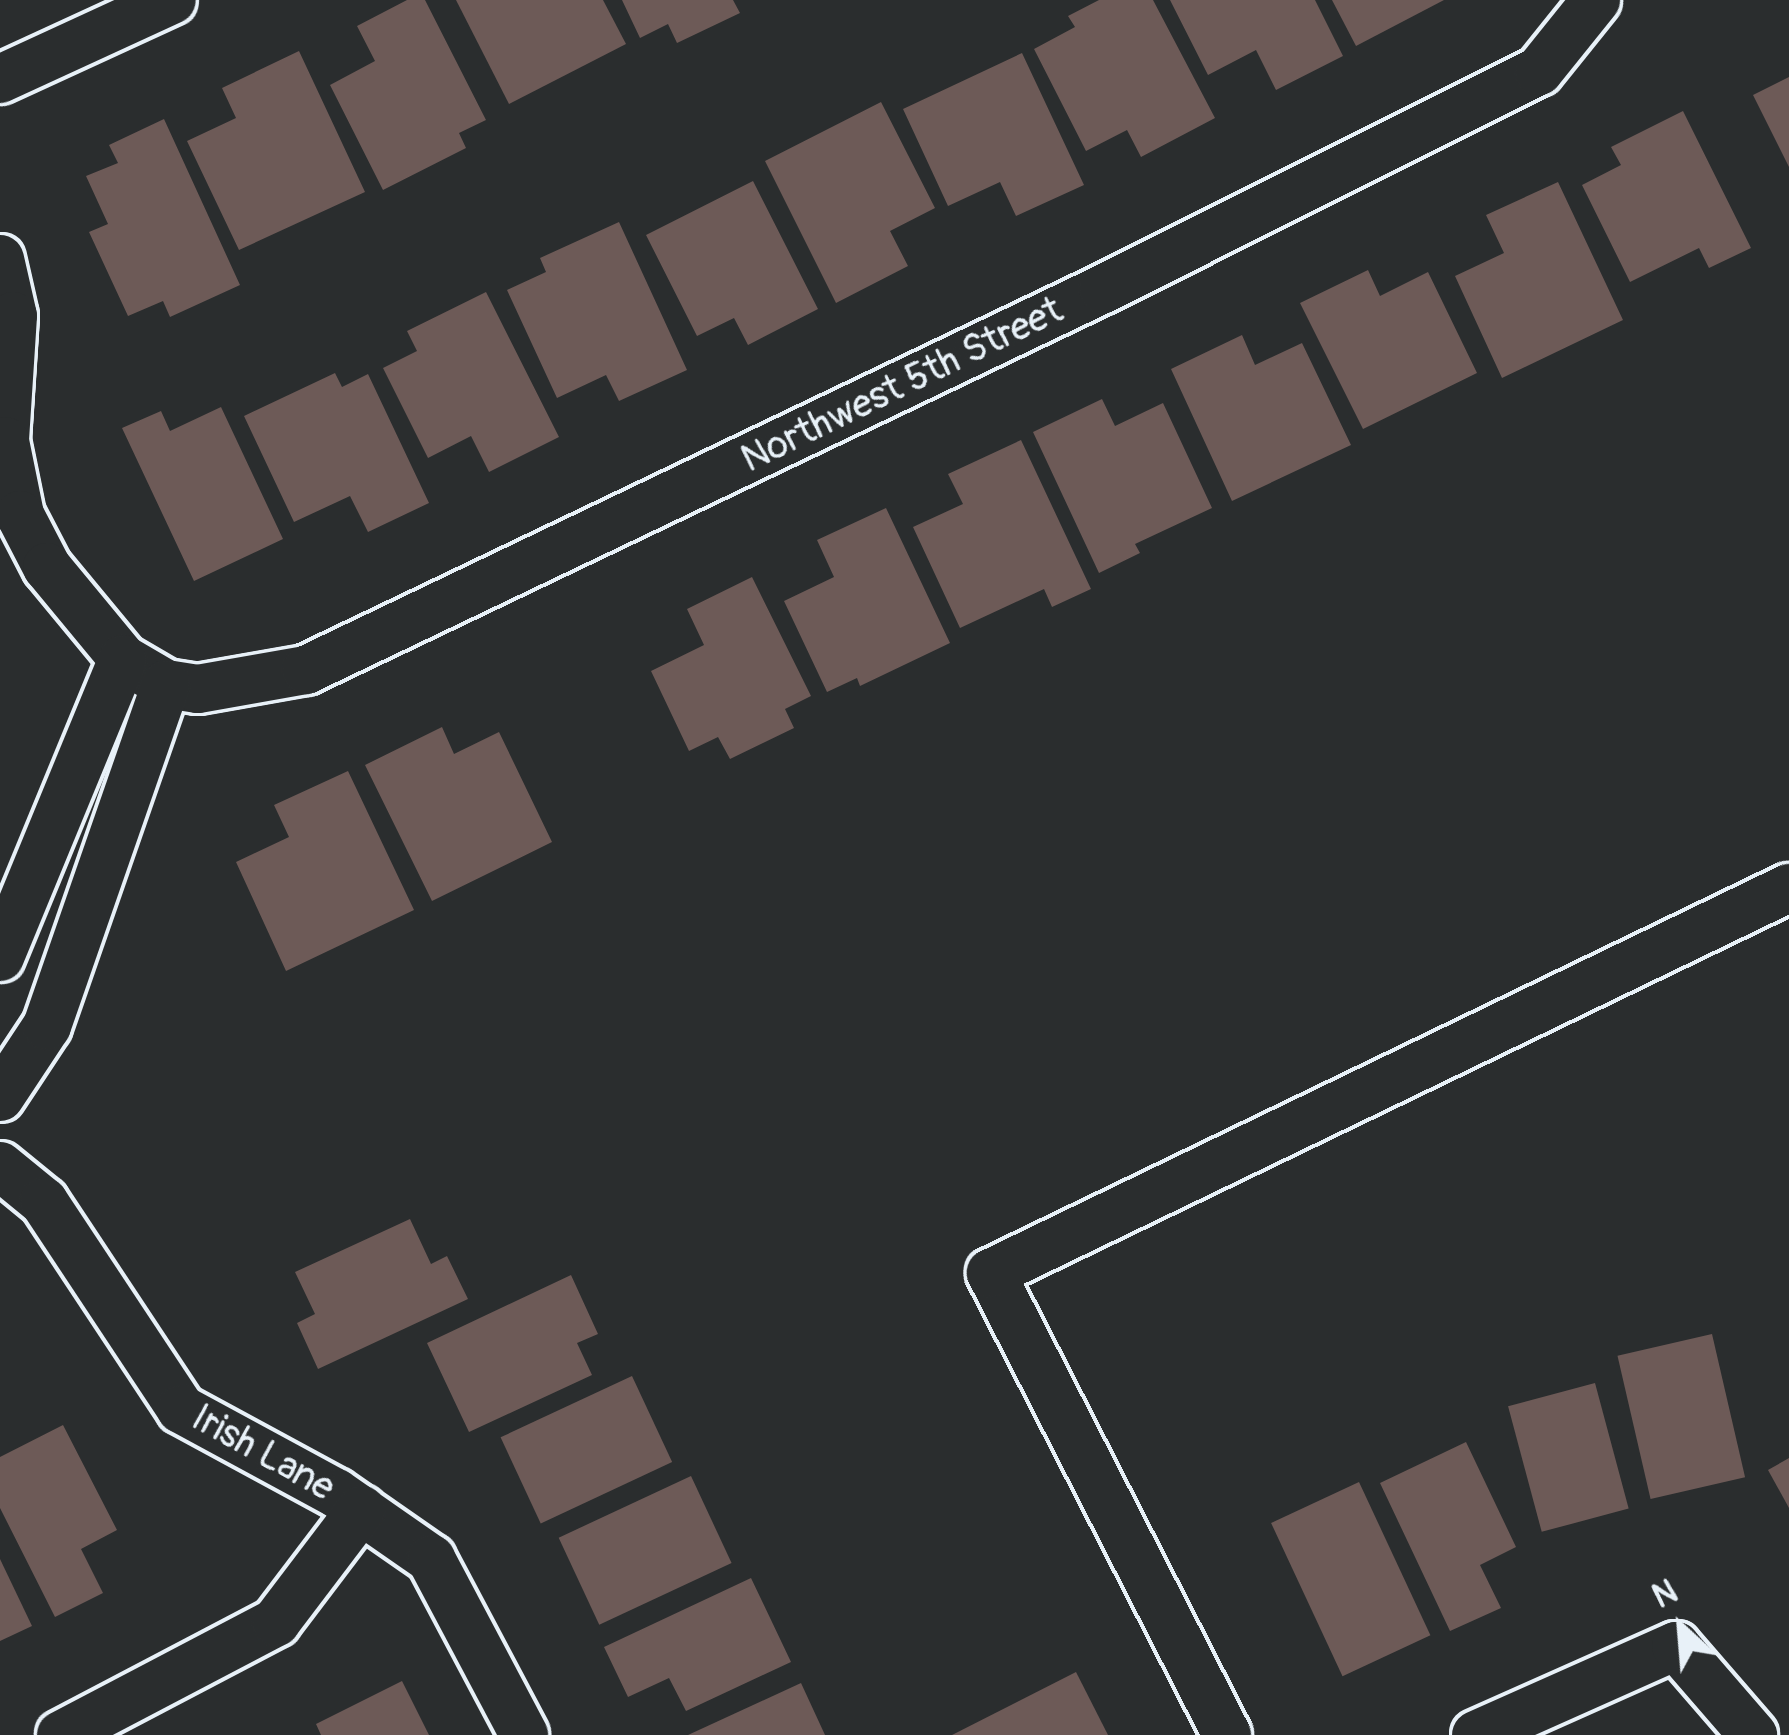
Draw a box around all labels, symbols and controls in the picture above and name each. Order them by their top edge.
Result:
street label: Northwest 5th Street [734,287,1070,483]
street label: Irish Lane [183,1395,343,1511]
north arrow [1621,1567,1741,1687]
text: N [1646,1571,1684,1618]

